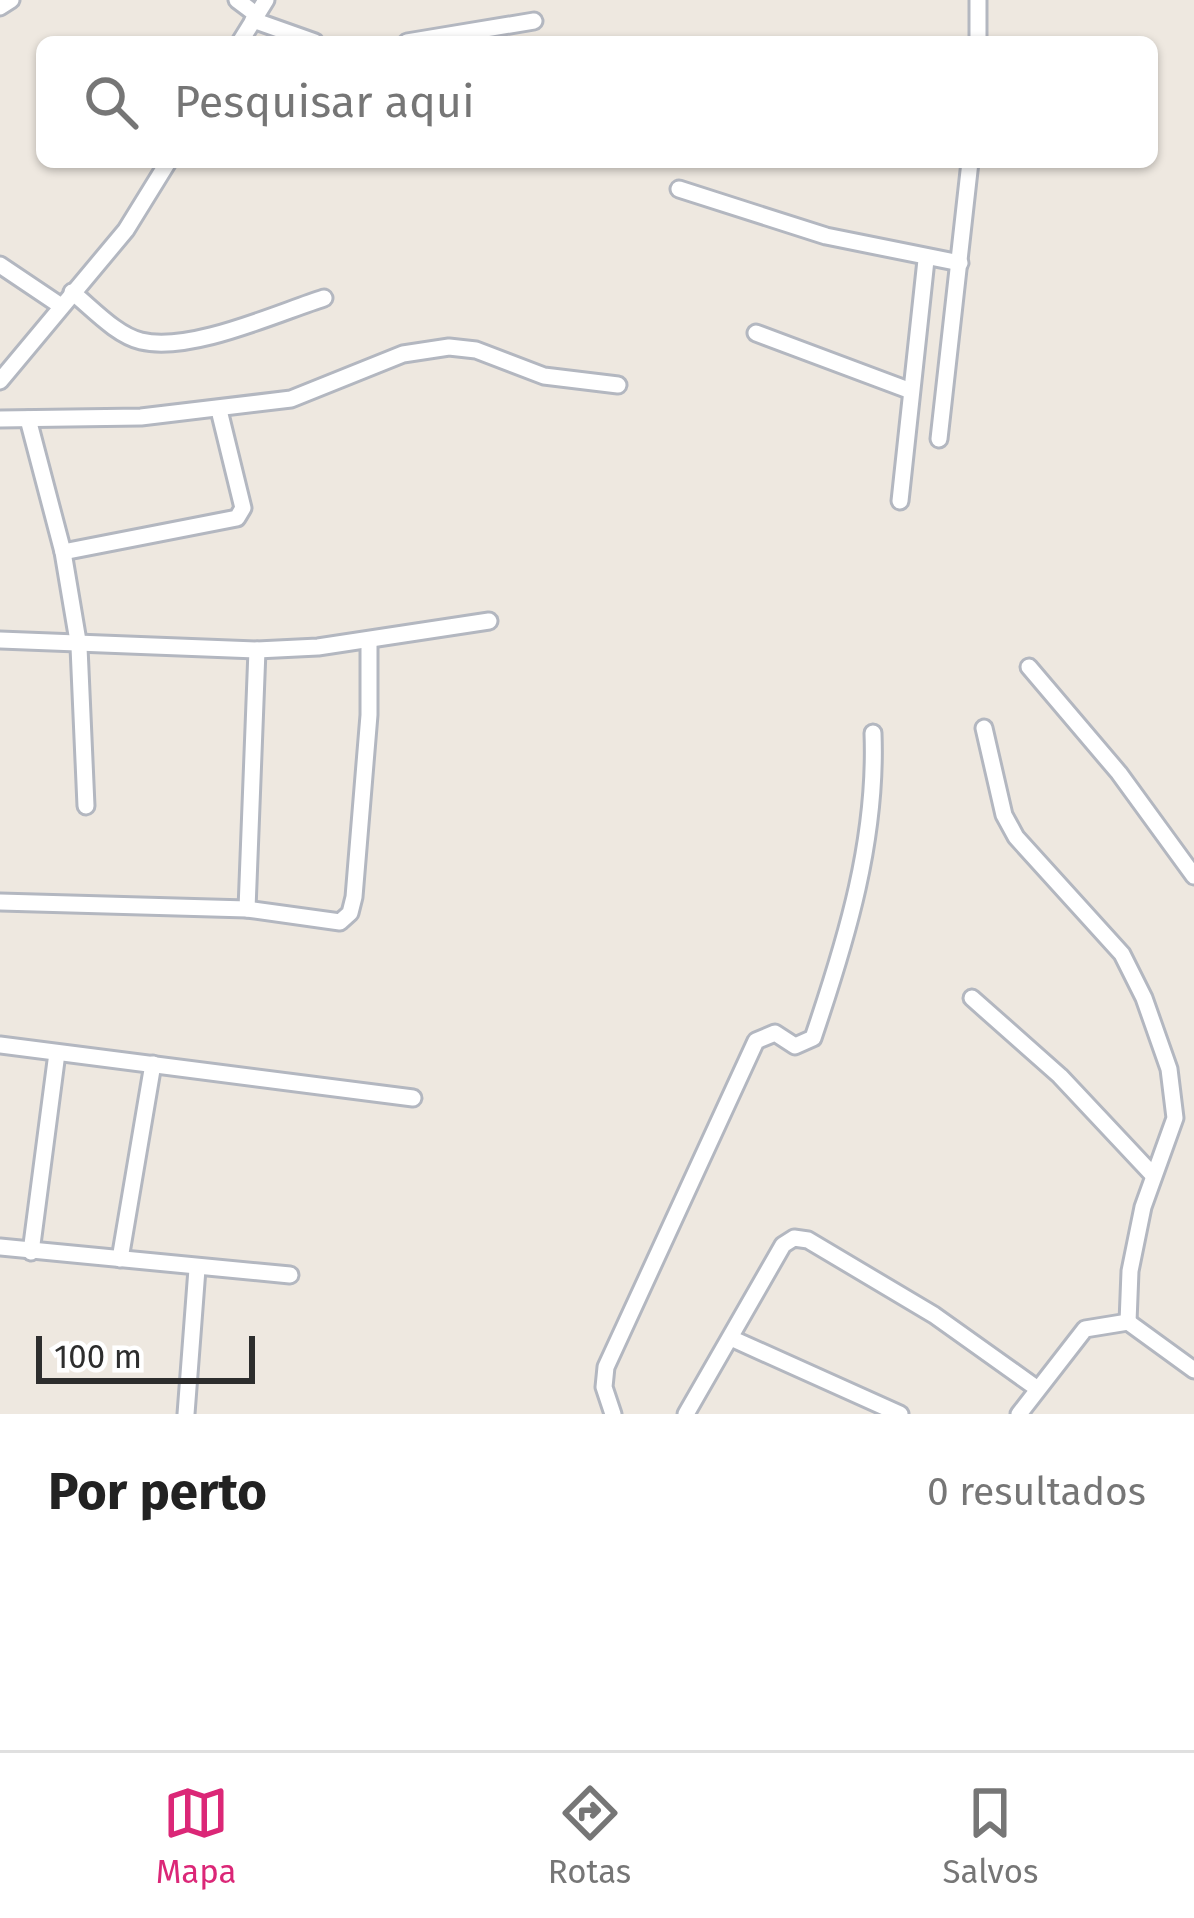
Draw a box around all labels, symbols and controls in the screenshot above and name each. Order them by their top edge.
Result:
search box [36,36,1158,168]
icon: search [78,69,144,135]
text: Pesquisar aqui [174,75,475,129]
scale bar [36,1330,255,1383]
text: 100 m [54,1337,142,1377]
text: Por perto [48,1461,267,1523]
text: 0 resultados [927,1469,1146,1515]
tab: Mapa [156,1780,237,1892]
tab: Rotas [548,1780,631,1892]
tab: Salvos [943,1780,1038,1892]

